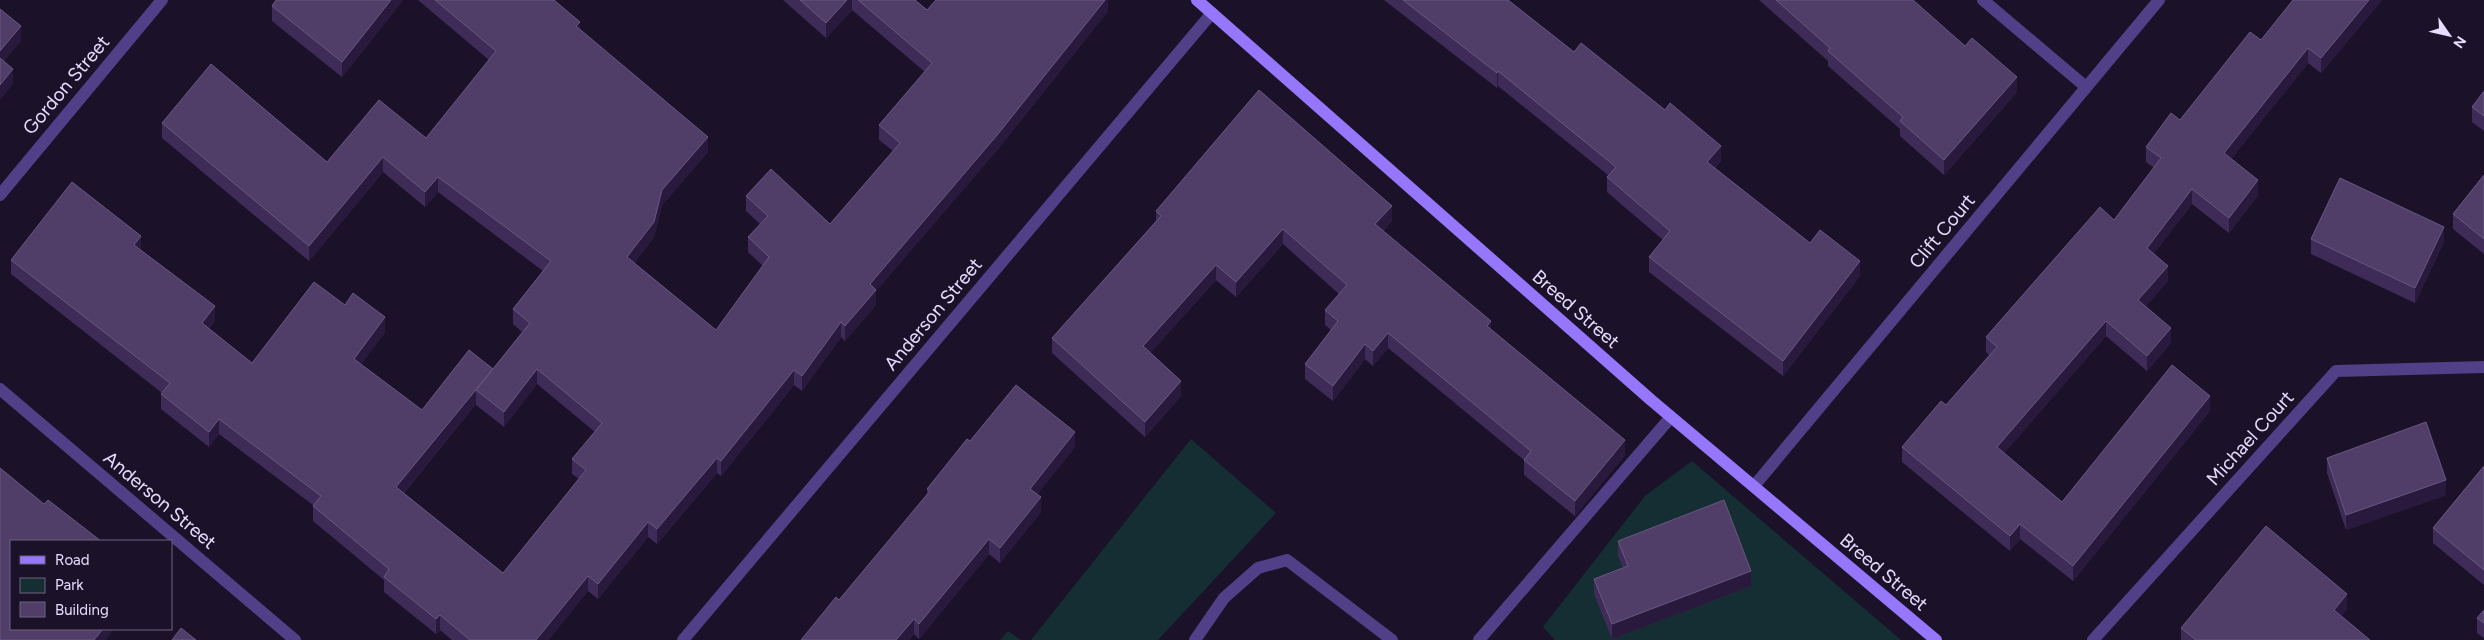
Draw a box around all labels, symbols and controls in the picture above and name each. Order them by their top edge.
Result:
north arrow [2424,10,2474,60]
street label: Gordon Street [18,31,114,139]
text: N [2449,33,2469,51]
street label: Clift Court [1904,189,1980,273]
street label: Anderson Street [879,253,987,375]
street label: Breed Street [1528,265,1624,353]
street label: Michael Court [2202,386,2298,490]
street label: Anderson Street [99,446,221,554]
street label: Breed Street [1835,529,1933,615]
legend [10,540,172,630]
text: Road [55,551,90,569]
text: Park [55,576,84,594]
text: Building [55,601,109,619]

